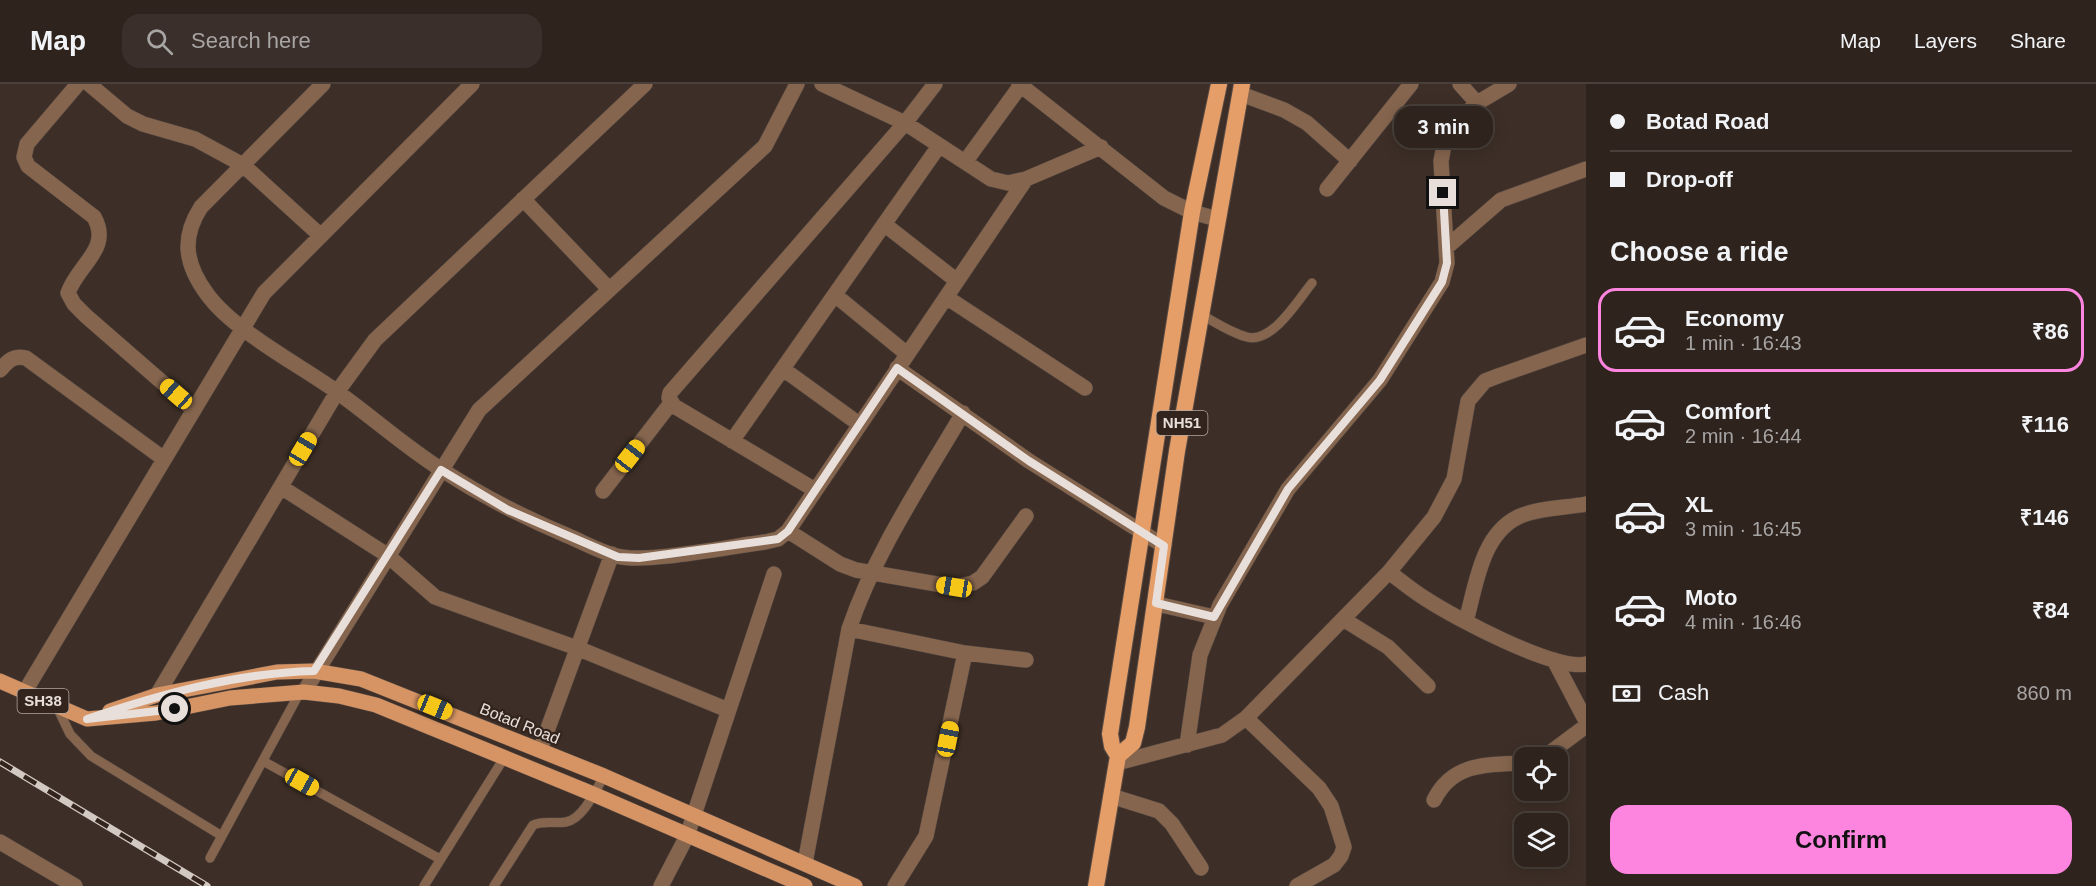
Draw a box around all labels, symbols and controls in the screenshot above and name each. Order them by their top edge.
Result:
search box [122,14,542,68]
text: Map [30,25,86,56]
icon: search [143,25,176,58]
text: Search here [191,28,311,53]
text: Map [1840,29,1881,52]
text: Layers [1914,29,1977,52]
text: Share [2010,29,2066,52]
callout: 3 min [1394,106,1492,148]
text: Botad Road [1646,109,1769,134]
text: 3 min [1417,116,1470,138]
text: Drop-off [1646,167,1733,192]
route end [1429,179,1456,206]
text: Choose a ride [1610,237,1789,267]
icon: car [1613,303,1667,357]
text: Economy [1685,306,1784,331]
text: ₹86 [2032,319,2069,344]
text: 1 min · 16:43 [1685,332,1802,354]
car [157,375,195,413]
icon: car [1613,396,1667,450]
text: Comfort [1685,399,1771,424]
road number: NH51 [1156,411,1208,435]
text: ₹116 [2021,412,2069,437]
text: 2 min · 16:44 [1685,425,1802,447]
car [286,429,320,469]
car [612,436,648,476]
icon: car [1613,489,1667,543]
text: XL [1685,492,1713,517]
text: ₹146 [2020,505,2069,530]
text: 3 min · 16:45 [1685,518,1802,540]
car [935,575,973,599]
icon: car [1613,582,1667,636]
text: Moto [1685,585,1738,610]
text: ₹84 [2032,598,2069,623]
text: 4 min · 16:46 [1685,611,1802,633]
icon: cash [1610,677,1643,710]
text: Cash [1658,680,1709,705]
text: 860 m [2016,682,2072,704]
road number: SH38 [18,689,68,713]
car [415,692,455,722]
route start [161,695,188,722]
street label: Botad Road [477,700,562,747]
car [936,720,960,758]
map controls [1514,747,1568,867]
button: locate [1514,747,1568,801]
car [282,765,322,799]
button: Confirm [1610,805,2072,874]
button: layers [1514,813,1568,867]

